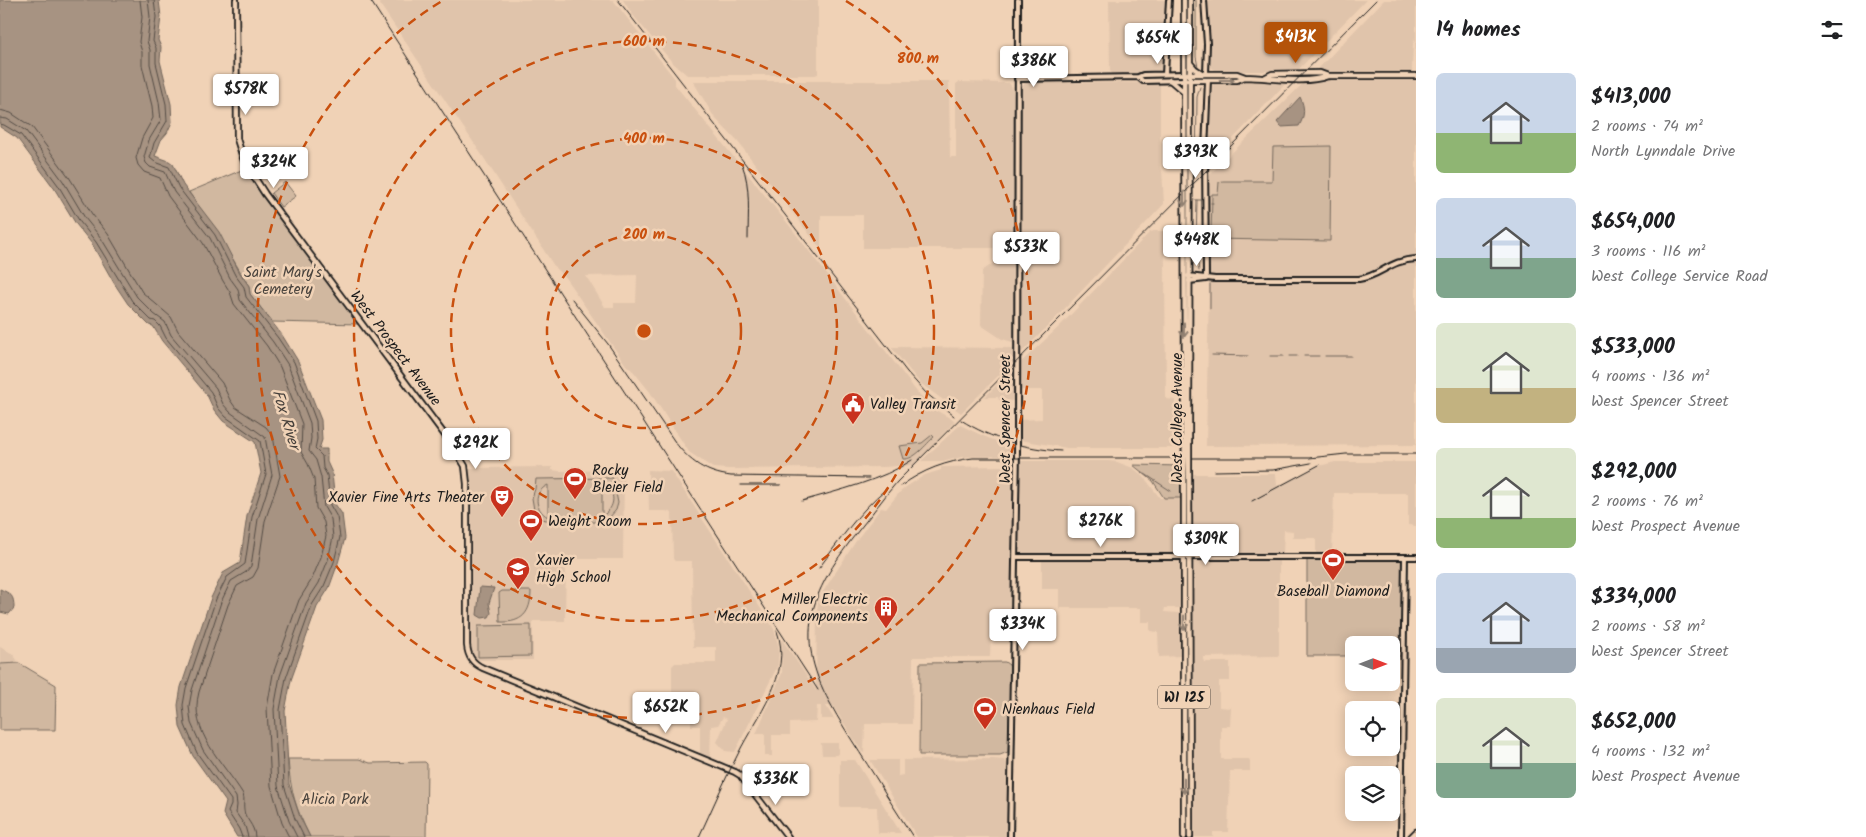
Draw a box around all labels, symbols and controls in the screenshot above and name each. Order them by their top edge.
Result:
text: 14 homes [1436,14,1521,47]
icon: filters [1818,16,1846,44]
pin: $654K [1123,22,1193,65]
pin: $413K [1261,22,1331,64]
text: $413K [1275,25,1317,50]
text: $654K [1136,26,1180,51]
text: 600 m [623,30,665,54]
pin: $386K [999,46,1069,88]
text: 800 m [897,47,939,71]
text: $386K [1011,49,1057,74]
pin: $578K [211,74,281,116]
one-way arrow [1218,75,1235,85]
text: $578K [224,77,268,102]
text: $413,000 [1591,81,1671,114]
icon: home [1476,93,1536,153]
text: 2 rooms · 74 m² [1591,114,1703,139]
text: 400 m [623,127,665,151]
pin: $393K [1161,136,1231,179]
text: North Lynndale Drive [1591,139,1735,164]
text: $393K [1174,140,1218,165]
pin: $324K [239,146,309,189]
text: $324K [251,150,297,175]
one-way arrow [1179,190,1189,207]
text: $654,000 [1591,206,1675,239]
icon: home [1476,218,1536,278]
text: 200 m [623,223,665,247]
pin: $448K [1162,224,1232,267]
text: $448K [1174,228,1220,253]
pin: $533K [991,232,1061,274]
text: $533K [1004,235,1048,260]
text: 3 rooms · 116 m² [1591,239,1706,264]
park label: Saint Mary's Cemetery [244,261,323,302]
text: West College Service Road [1591,264,1768,289]
street label: West Prospect Avenue [344,286,447,412]
centre of rings [635,322,653,340]
one-way arrow [1179,322,1189,338]
text: $533,000 [1591,331,1675,364]
icon: home [1476,343,1536,403]
street label: West College Avenue [1166,352,1190,483]
street label: West Spencer Street [994,354,1018,484]
text: 4 rooms · 136 m² [1591,364,1709,389]
water label: Fox River [265,386,308,456]
text: West Spencer Street [1591,389,1729,414]
public building icon: Valley Transit [840,391,866,425]
place label: Valley Transit [870,393,956,417]
pin: $292K [441,428,511,470]
text: $292K [453,431,499,456]
text: $292,000 [1591,456,1676,489]
place label: Rocky Bleier Field [592,459,663,500]
sports icon: Rocky Bleier Field [562,466,588,500]
icon: home [1476,468,1536,528]
theatre icon: Xavier Fine Arts Theater [489,484,515,518]
place label: Xavier Fine Arts Theater [328,486,485,510]
text: 2 rooms · 76 m² [1591,489,1703,514]
pin: $276K [1066,506,1136,548]
sports icon: Weight Room [518,508,544,542]
text: $276K [1079,509,1123,534]
place label: Weight Room [548,510,631,534]
text: West Prospect Avenue [1591,514,1740,539]
pin: $309K [1171,524,1241,566]
text: $309K [1184,527,1228,552]
sports icon: Baseball Diamond [1320,547,1346,581]
place label: Xavier High School [536,549,611,590]
school or university icon: Xavier High School [505,556,531,590]
place label: Baseball Diamond [1277,580,1390,604]
text: $334,000 [1591,581,1676,614]
place label: Miller Electric Mechanical Components [716,588,869,629]
icon: home [1476,593,1536,653]
building icon: Miller Electric Mechanical Components [873,595,899,629]
pin: $334K [988,608,1058,651]
text: $334K [1000,612,1046,637]
one-way arrow [1179,614,1189,631]
text: 2 rooms · 58 m² [1591,614,1705,639]
north arrow [1345,636,1400,691]
map controls [1345,636,1400,821]
text: West Spencer Street [1591,639,1729,664]
road number: WI 125 [1158,686,1210,709]
pin: $652K [631,692,701,734]
text: $652K [643,695,689,720]
sports icon: Nienhaus Field [972,696,998,730]
place label: Nienhaus Field [1002,698,1095,722]
button: locate [1345,701,1400,756]
text: $652,000 [1591,706,1676,739]
icon: home [1476,718,1536,778]
text: 4 rooms · 132 m² [1591,739,1710,764]
pin: $336K [741,764,811,806]
text: West Prospect Avenue [1591,764,1740,789]
button: layers [1345,766,1400,821]
text: $336K [753,767,799,792]
one-way arrow [1179,777,1189,793]
park label: Alicia Park [302,788,369,812]

